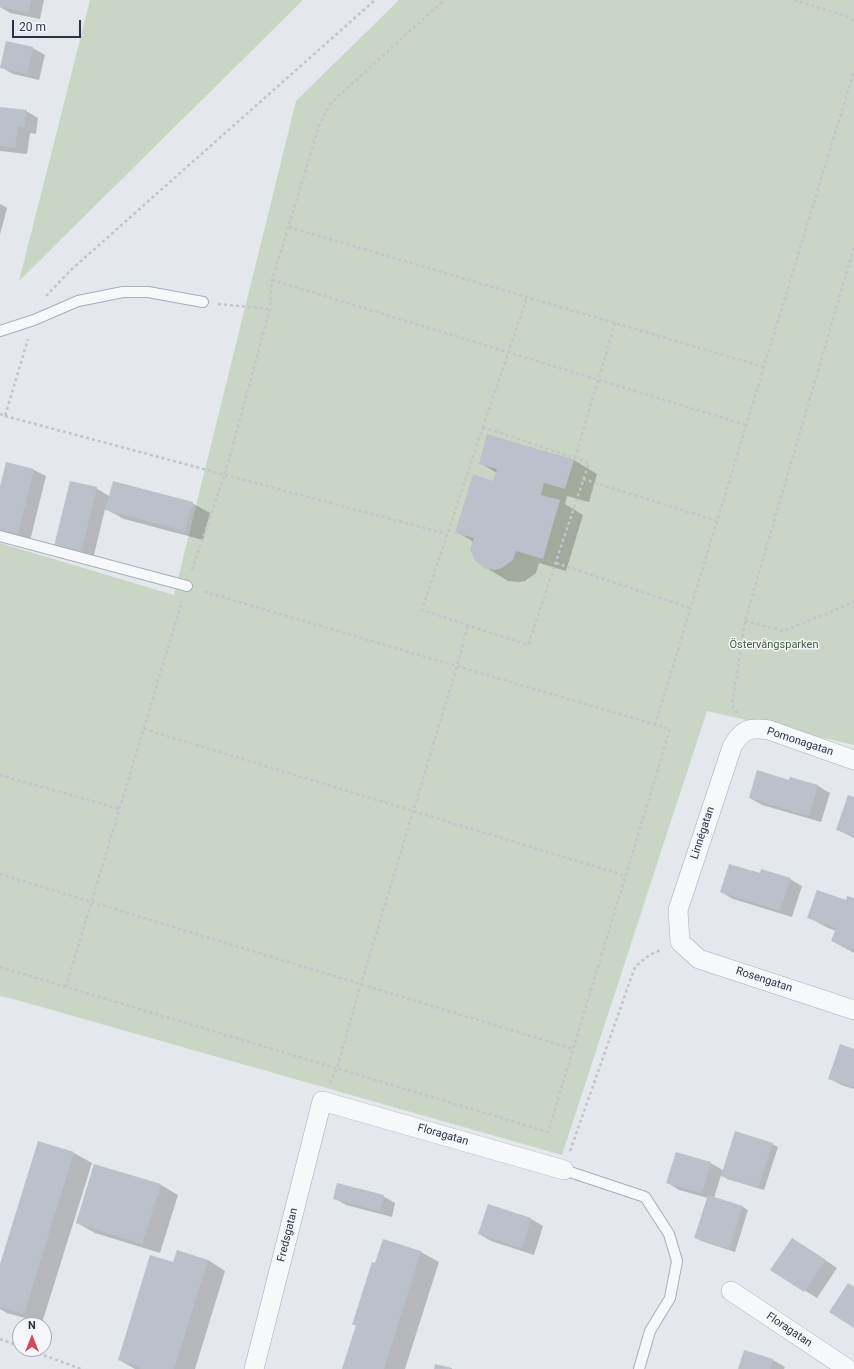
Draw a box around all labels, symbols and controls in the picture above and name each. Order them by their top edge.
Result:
scale bar [14,12,83,38]
text: 20 m [19,20,46,34]
park label: Östervångsparken [730,638,818,652]
street label: Pomonagatan [765,725,835,759]
street label: Linnégatan [688,805,718,861]
street label: Rosengatan [734,965,794,995]
street label: Floragatan [416,1121,470,1149]
street label: Fredsgatan [275,1207,301,1263]
street label: Floragatan [764,1310,814,1350]
north arrow [12,1317,52,1357]
text: N [28,1319,36,1332]

